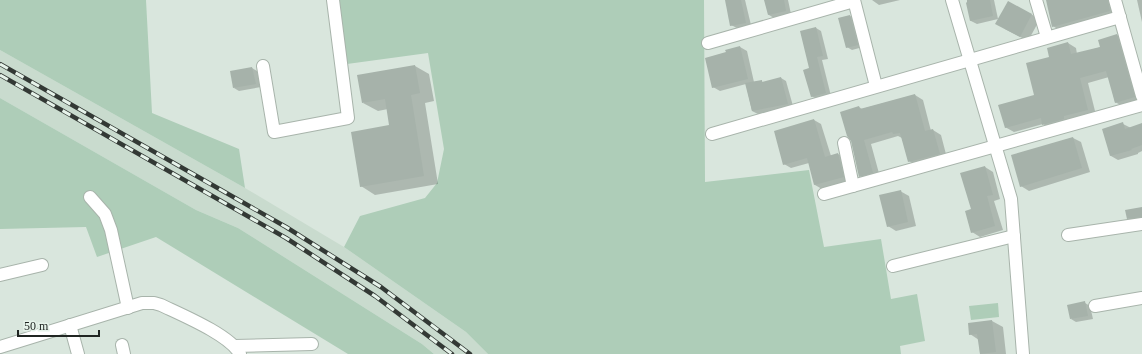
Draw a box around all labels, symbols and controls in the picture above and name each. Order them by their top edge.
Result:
scale bar [18,312,99,338]
text: 50 m [24,319,49,333]

